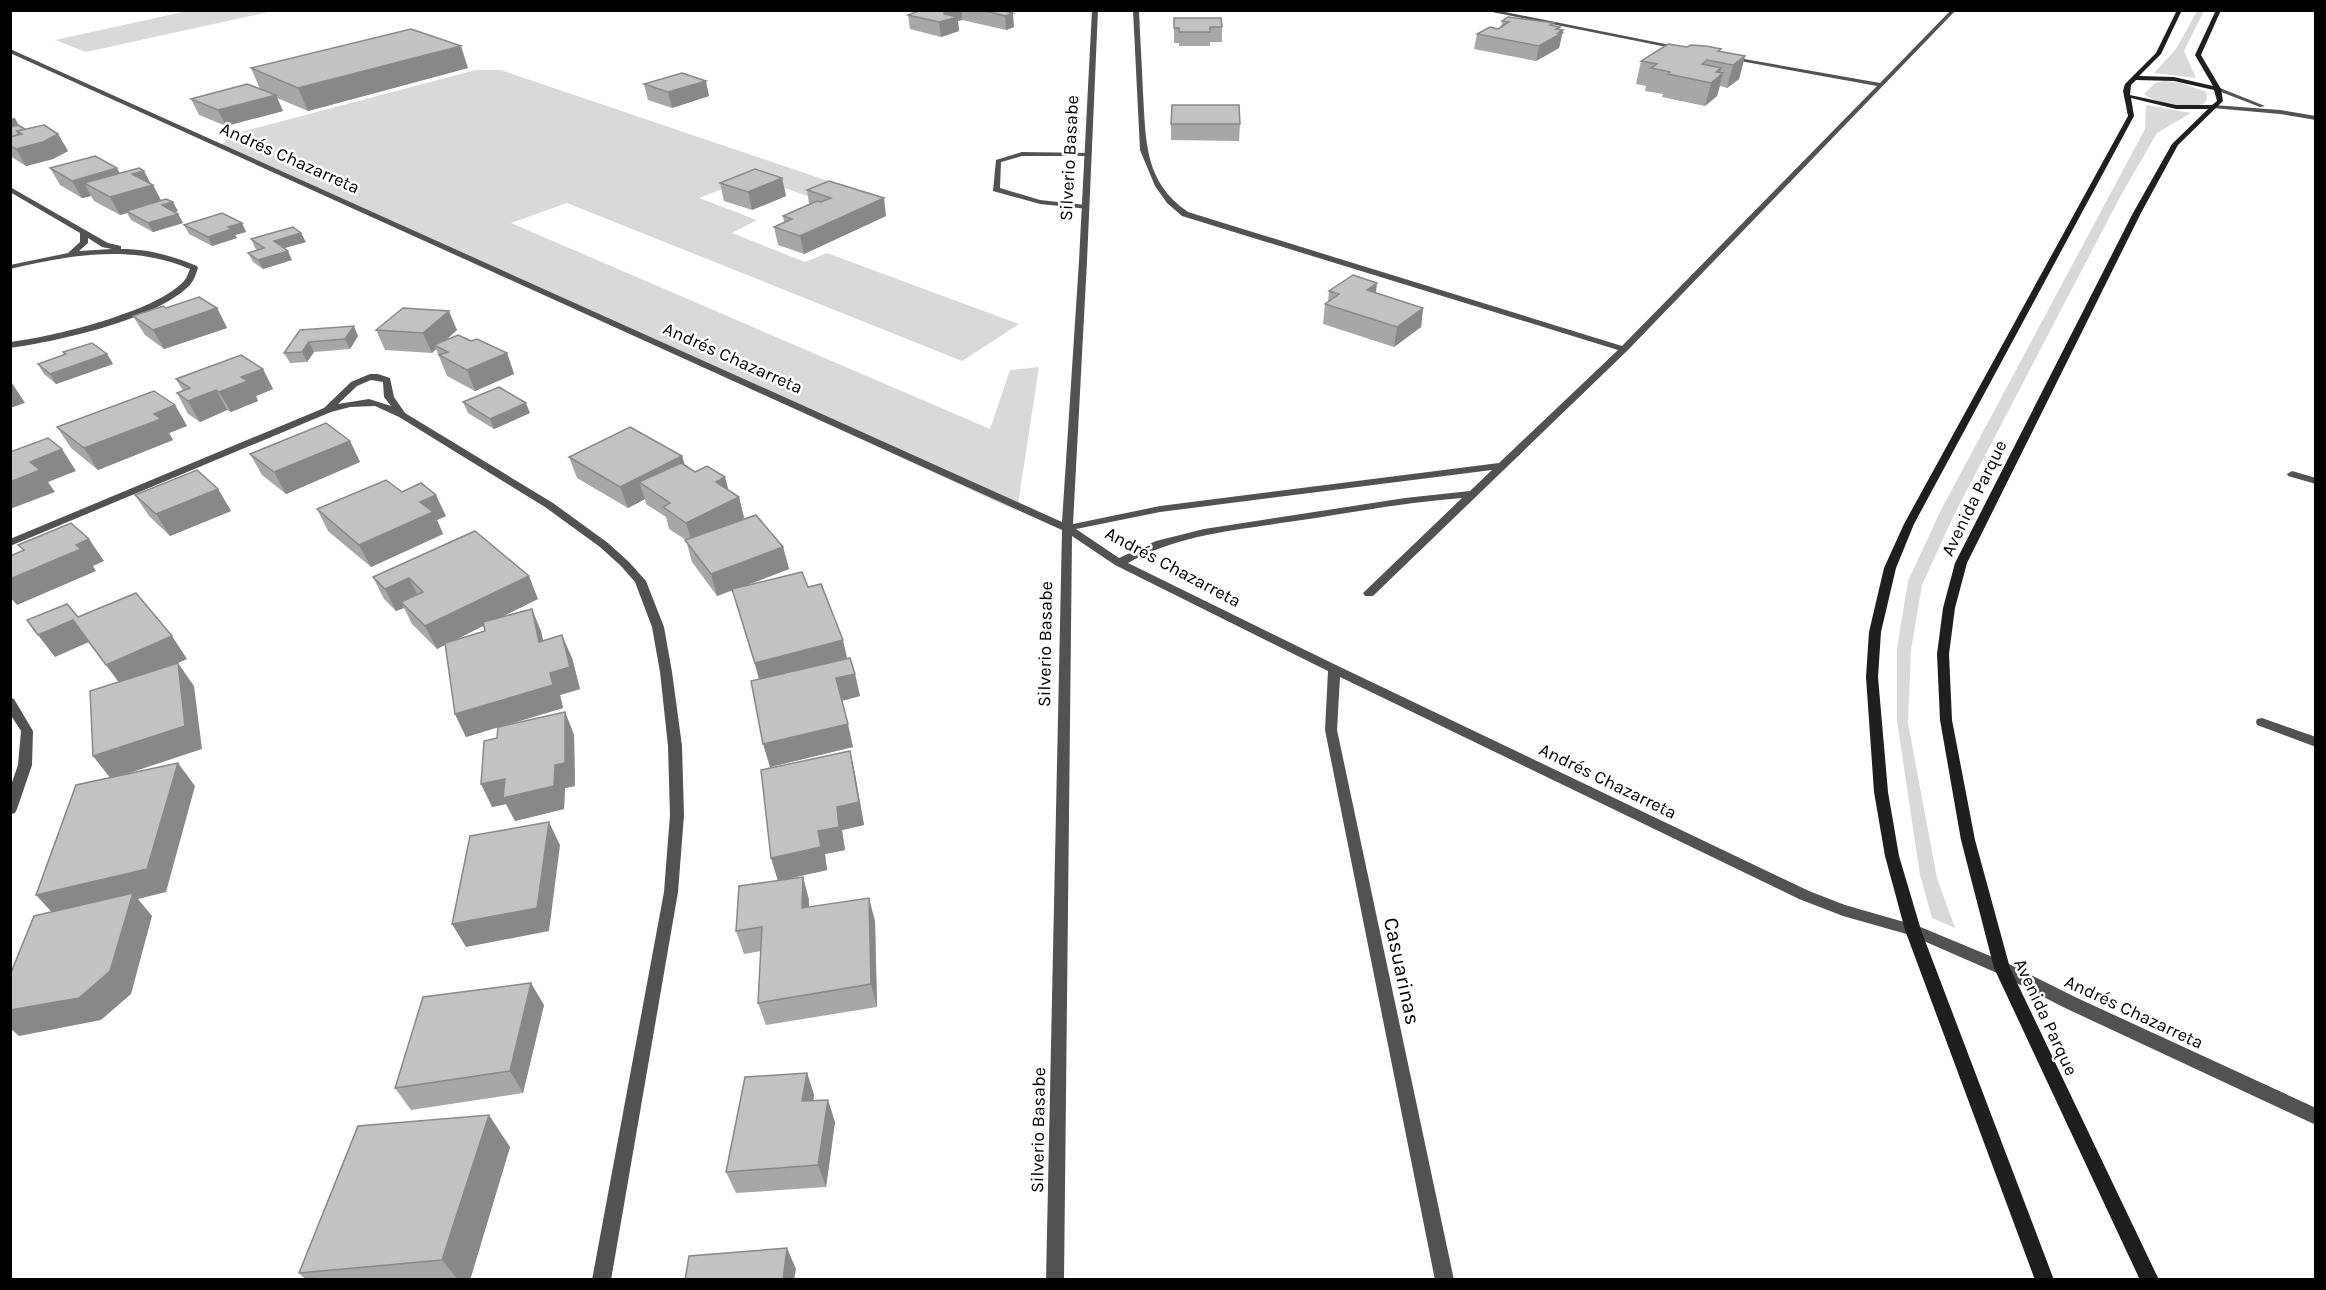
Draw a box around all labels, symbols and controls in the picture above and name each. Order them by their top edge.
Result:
street label: Silverio Basabe [1055,95,1083,221]
street label: Andrés Chazarreta [217,117,363,199]
street label: Andrés Chazarreta [660,317,806,399]
street label: Avenida Parque [1936,436,2012,560]
street label: Andrés Chazarreta [1101,522,1245,612]
street label: Silverio Basabe [1033,581,1057,707]
street label: Andrés Chazarreta [1536,738,1680,824]
street label: Casuarinas [1379,915,1425,1027]
street label: Avenida Parque [2009,955,2083,1079]
street label: Andrés Chazarreta [2061,970,2207,1054]
street label: Silverio Basabe [1026,1067,1050,1193]

